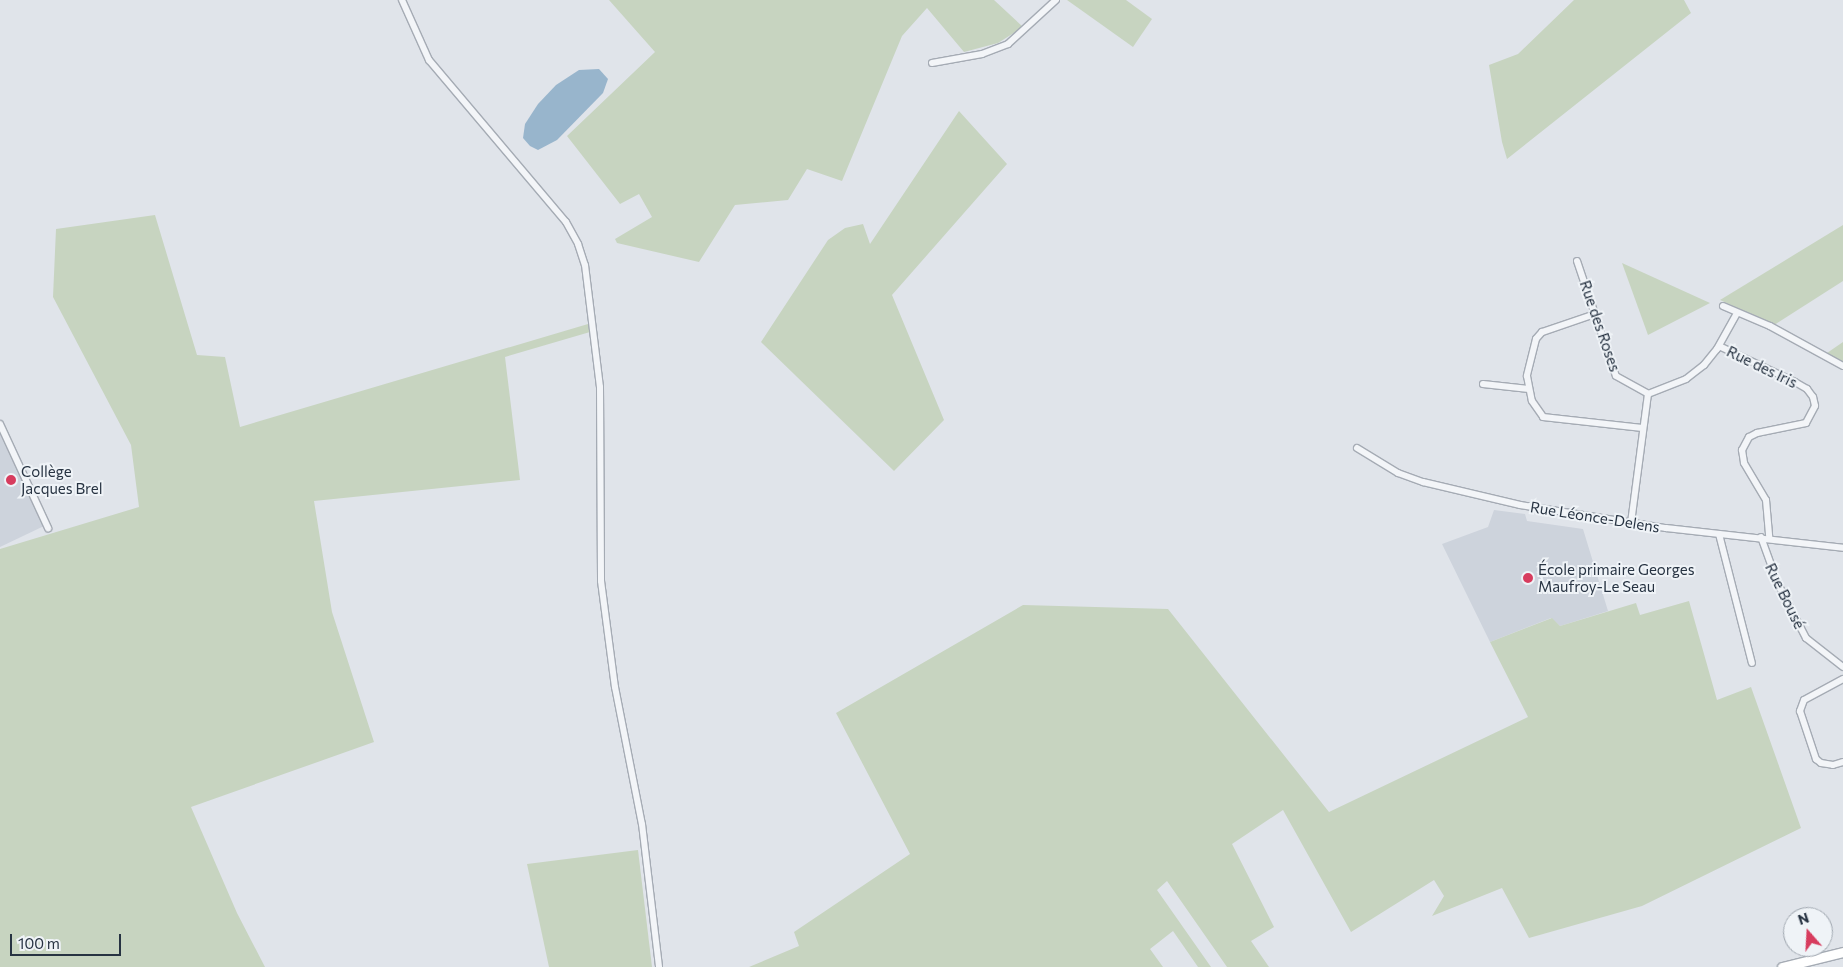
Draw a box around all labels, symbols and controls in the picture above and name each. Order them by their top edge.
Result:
street label: Rue des Roses [1576,278,1624,374]
street label: Rue des Iris [1724,342,1800,392]
place label: Collège Jacques Brel [21,462,103,497]
marker: Collège Jacques Brel [5,474,17,486]
street label: Rue Léonce-Delens [1529,498,1661,536]
place label: École primaire Georges Maufroy-Le Seau [1538,560,1694,595]
street label: Rue Bousé [1761,560,1809,632]
marker: École primaire Georges Maufroy-Le Seau [1522,572,1534,584]
north arrow [1783,907,1833,957]
text: N [1796,909,1811,928]
scale bar [12,924,124,956]
text: 100 m [18,934,60,952]

